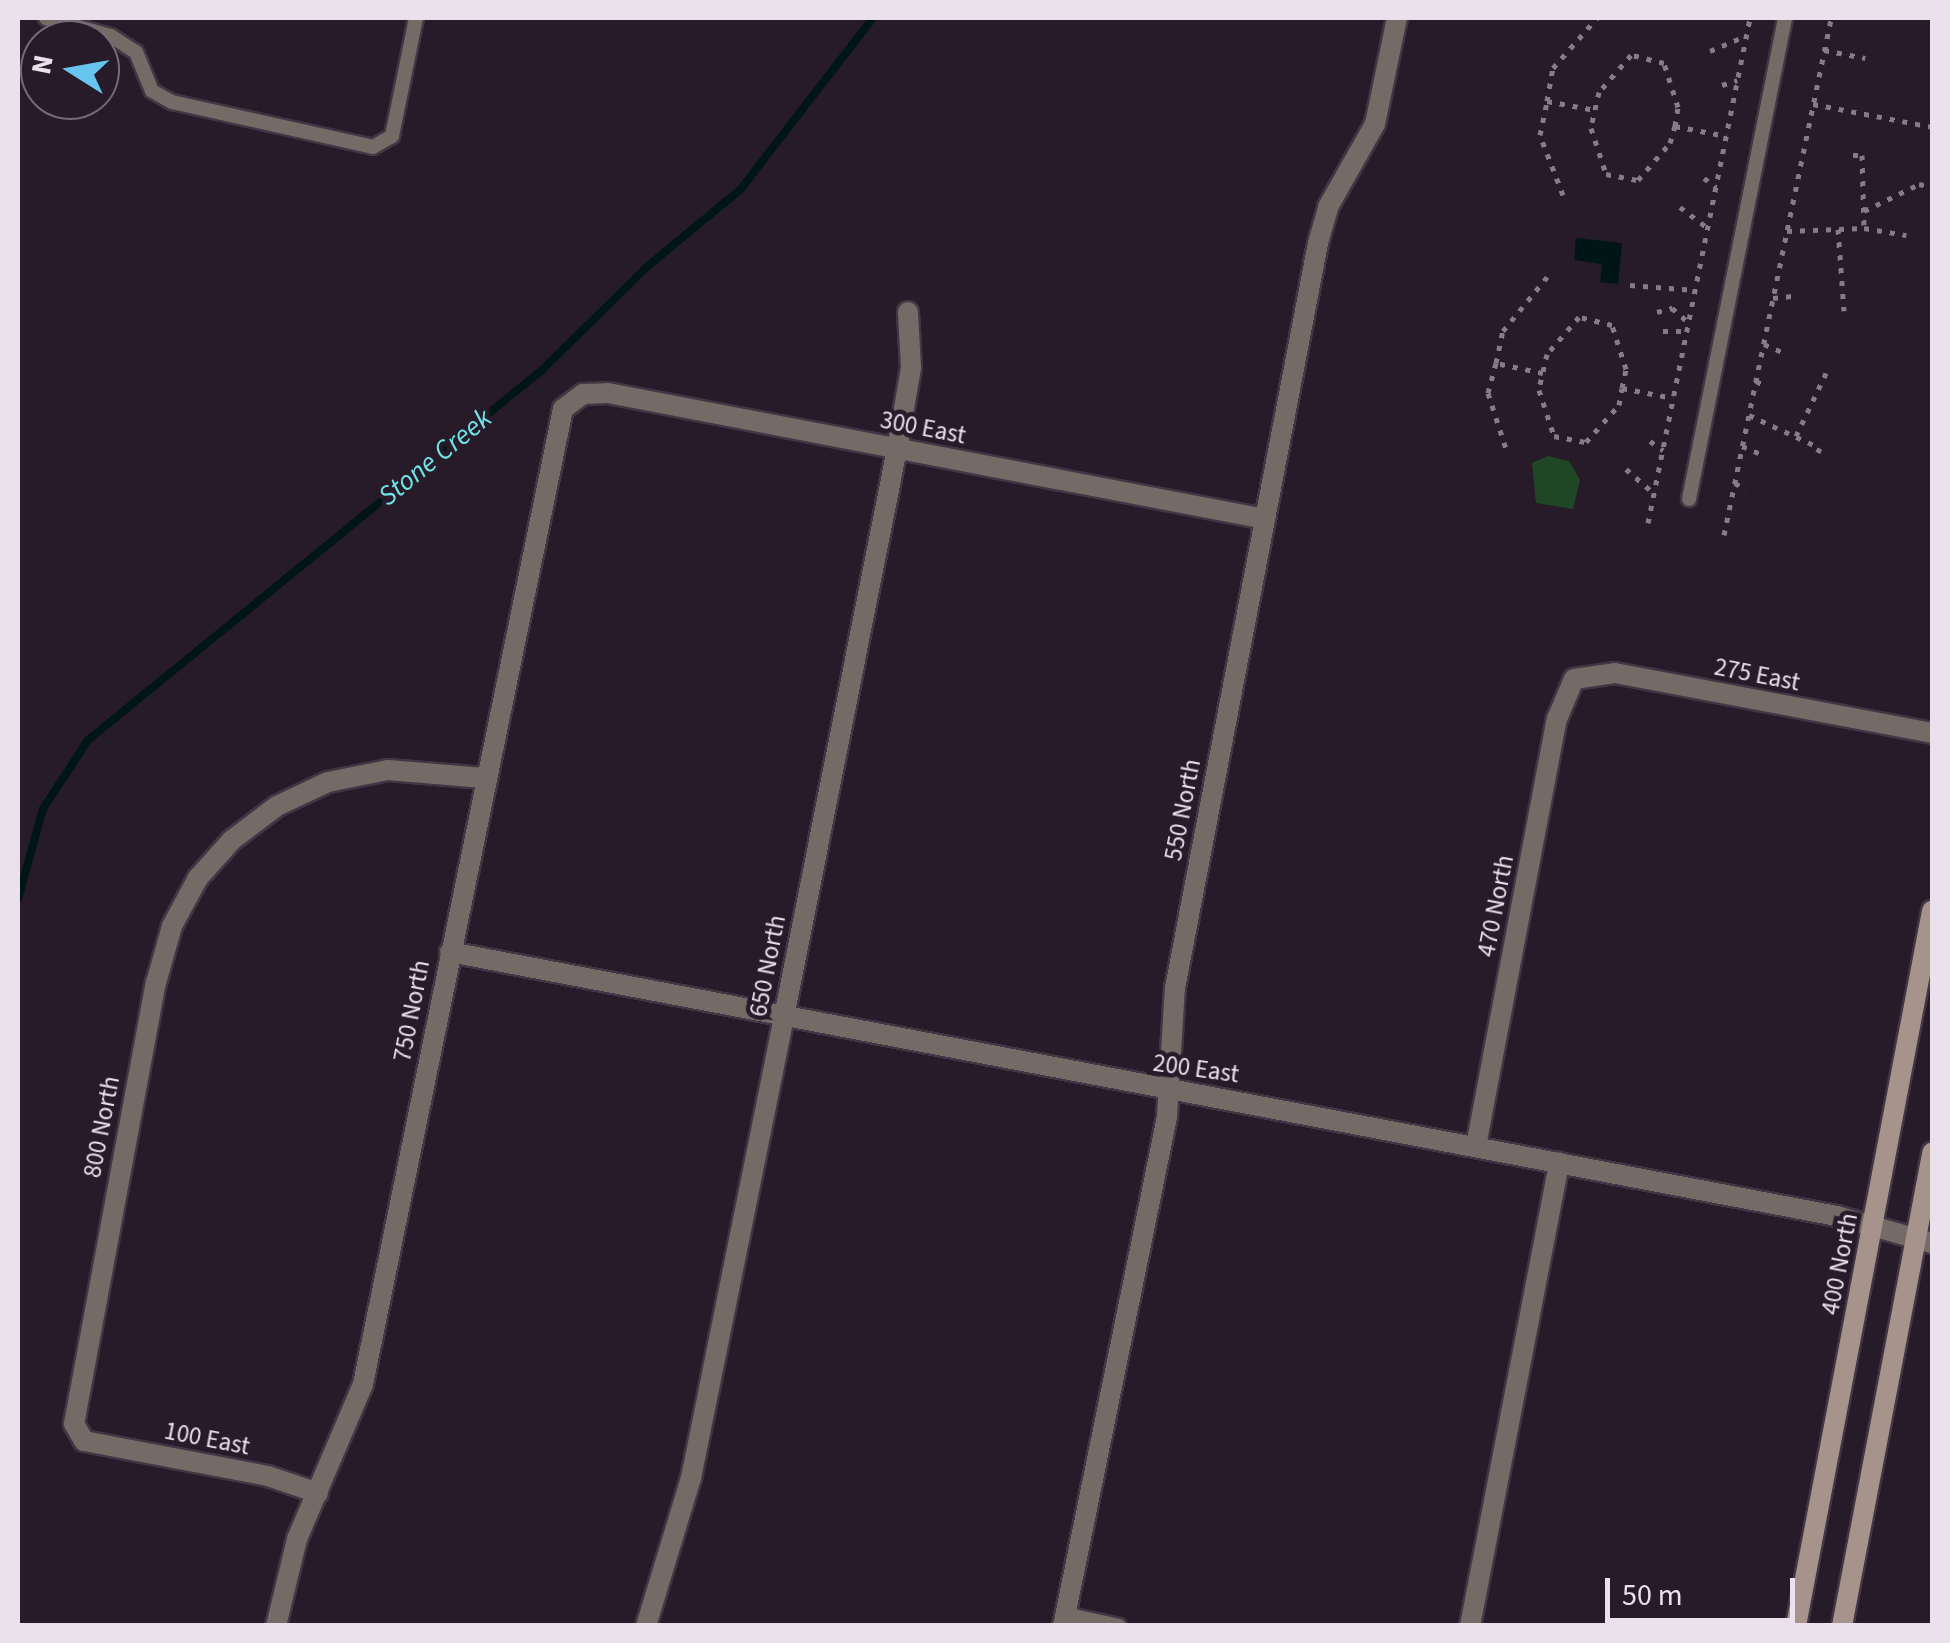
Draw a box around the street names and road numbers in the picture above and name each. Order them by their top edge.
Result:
street label: 300 East [878,405,968,451]
street label: 275 East [1712,652,1802,698]
street label: 550 North [1158,757,1208,863]
street label: 470 North [1471,853,1521,959]
street label: 650 North [743,913,793,1019]
street label: 750 North [387,958,437,1064]
street label: 200 East [1151,1048,1241,1090]
street label: 800 North [77,1074,127,1180]
street label: 400 North [1815,1211,1865,1317]
street label: 100 East [162,1416,252,1462]

